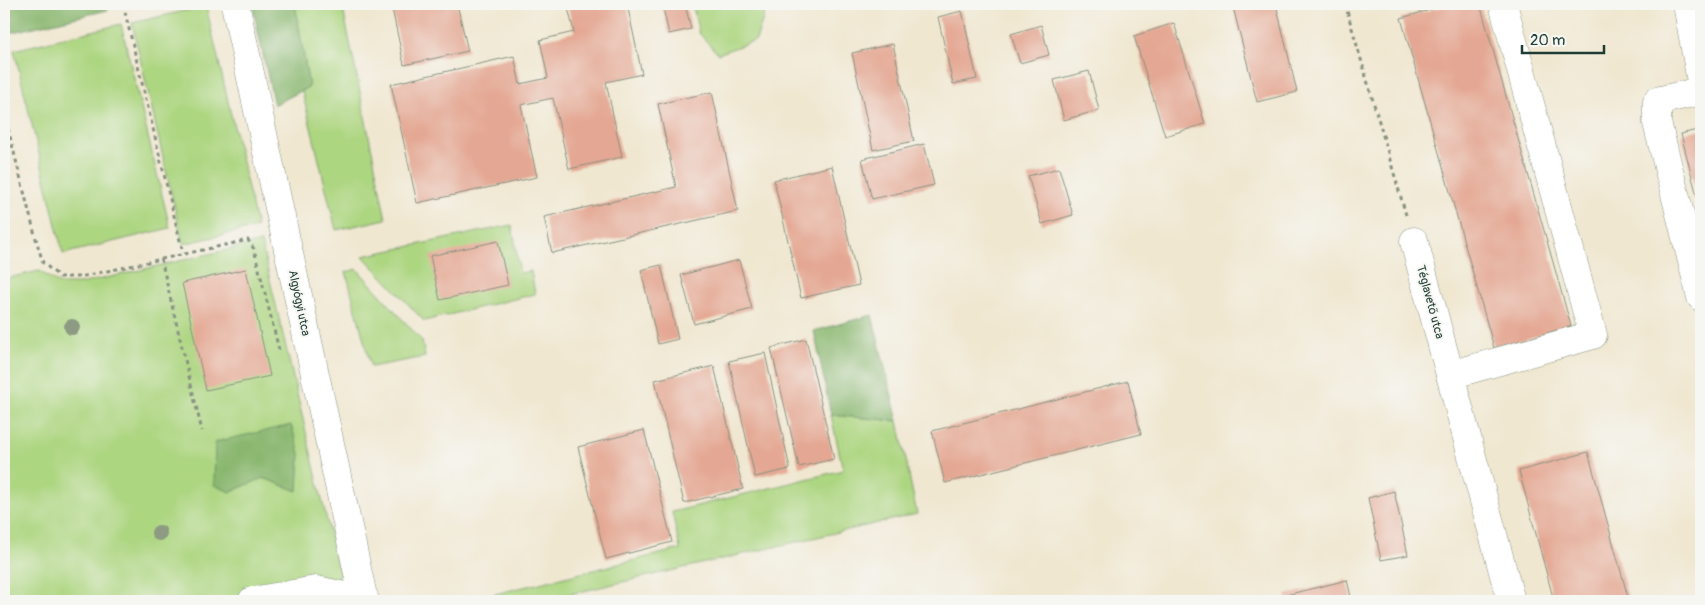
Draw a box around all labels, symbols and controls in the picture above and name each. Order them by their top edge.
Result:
scale bar [1522,22,1605,54]
text: 20 m [1530,31,1565,50]
street label: Téglavető utca [1413,264,1447,341]
street label: Algyógyi utca [285,269,313,338]

